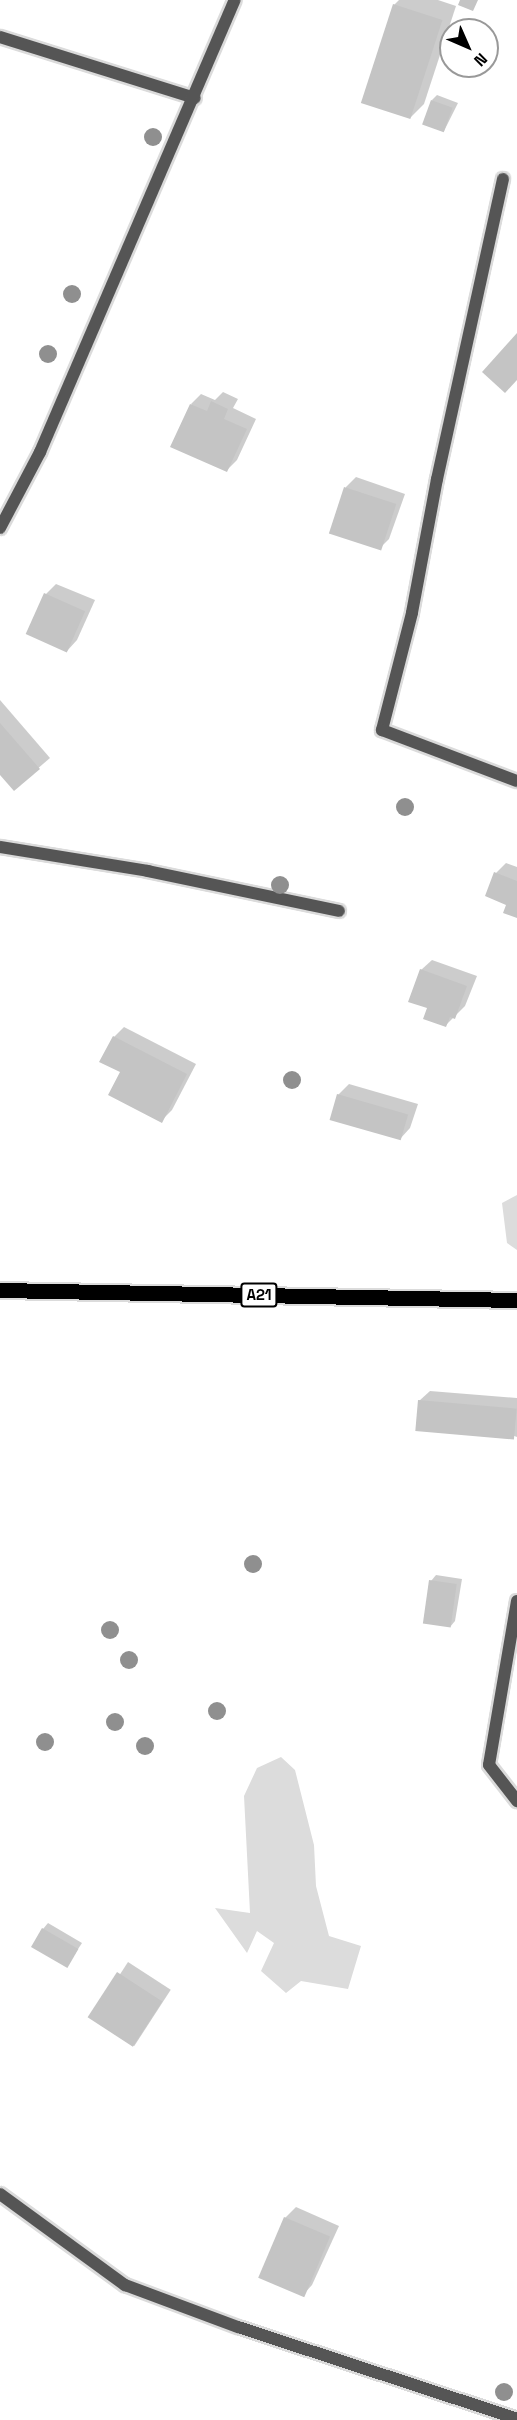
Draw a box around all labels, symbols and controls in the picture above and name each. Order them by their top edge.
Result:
north arrow [439,18,499,78]
text: N [469,48,492,71]
road number: A21 [240,1283,278,1307]

